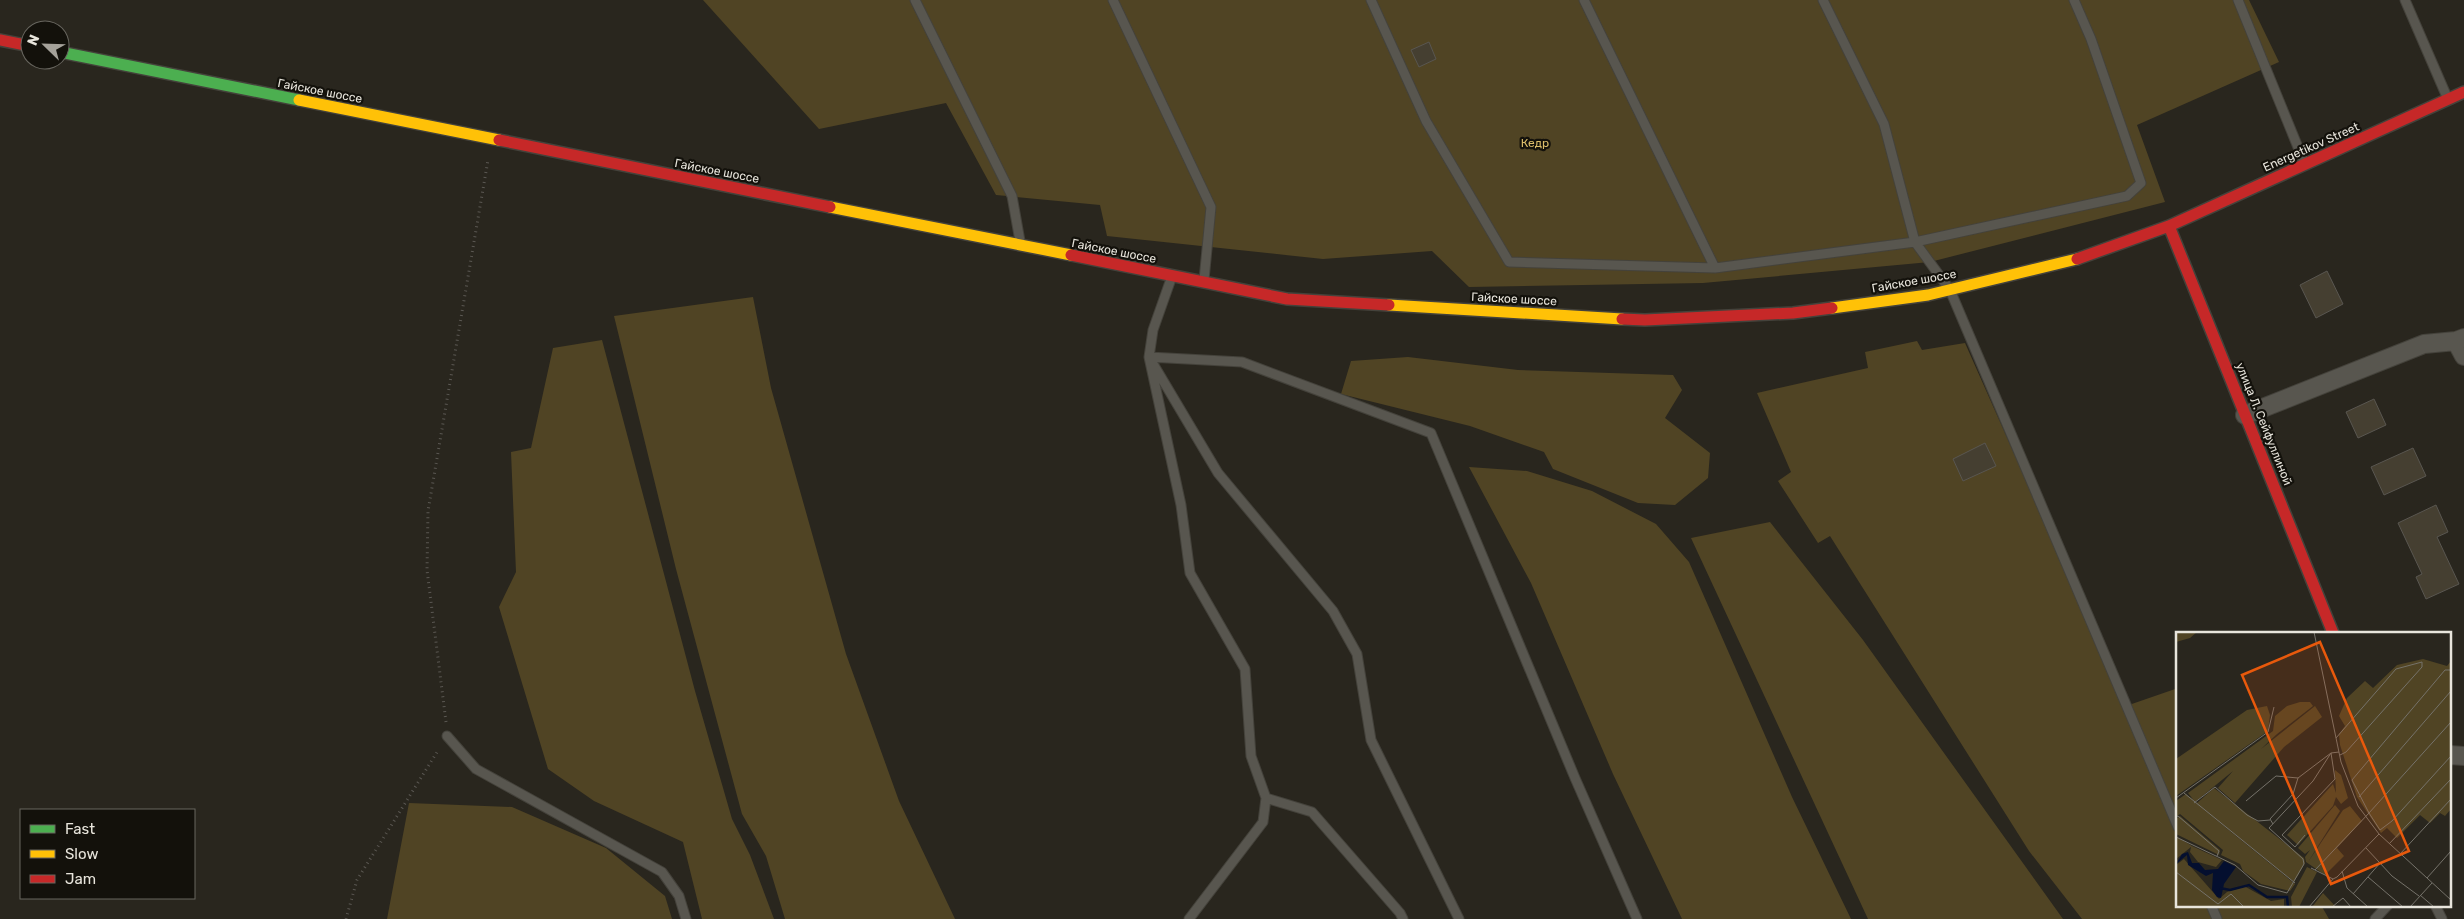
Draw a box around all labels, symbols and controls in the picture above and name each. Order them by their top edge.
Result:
north arrow [20,20,70,70]
text: N [24,32,43,48]
street label: Гайское шоссе [277,76,364,106]
street label: Energetikov Street [2261,119,2361,174]
park label: Кедр [1521,136,1549,150]
street label: Гайское шоссе [674,156,761,186]
street label: Гайское шоссе [1071,236,1158,266]
street label: Гайское шоссе [1871,267,1958,295]
street label: Гайское шоссе [1471,290,1557,308]
street label: улица Л. Сейфуллиной [2233,361,2295,487]
inset map [2176,632,2452,906]
legend [20,809,195,899]
text: Fast [65,820,95,838]
text: Slow [65,845,98,863]
text: Jam [65,870,96,888]

